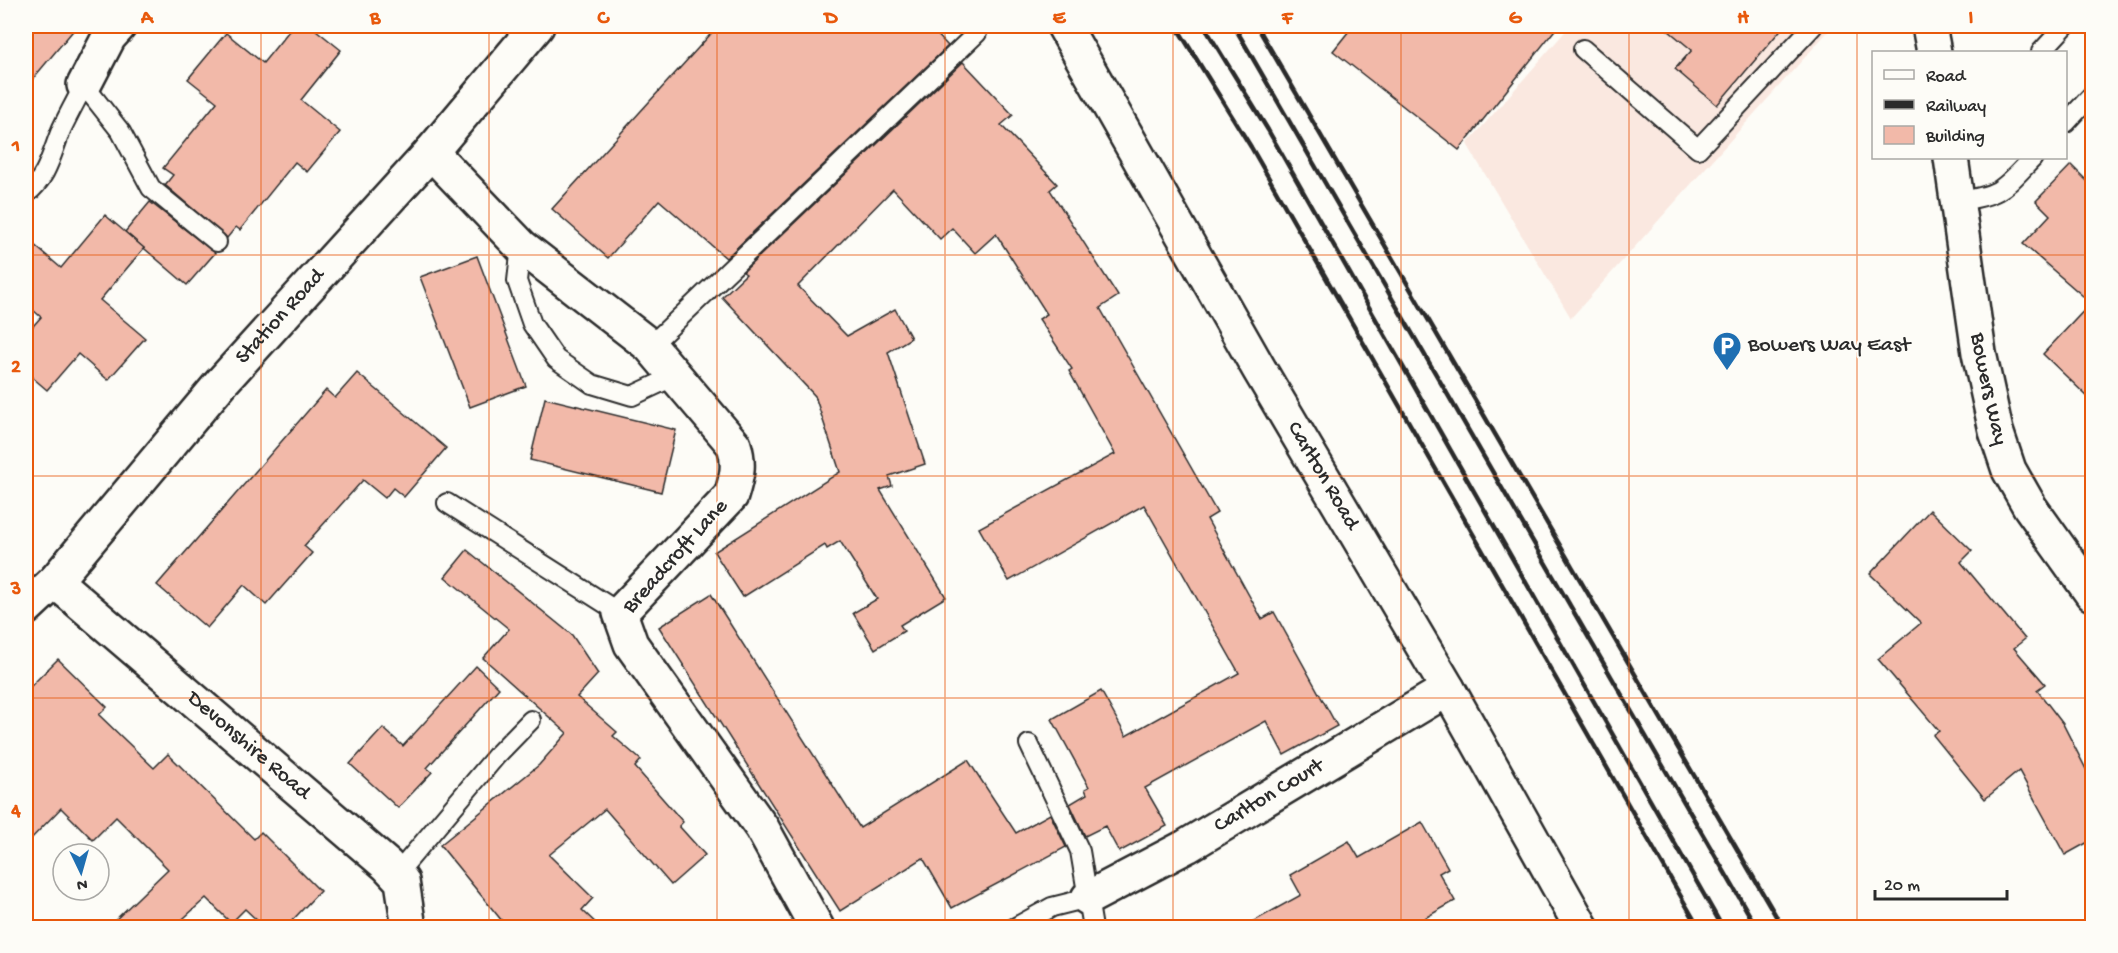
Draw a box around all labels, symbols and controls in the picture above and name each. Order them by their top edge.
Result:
text: A [140,8,155,31]
text: B [369,8,381,31]
text: C [597,8,611,31]
text: D [822,8,838,31]
text: E [1053,8,1067,31]
text: F [1281,8,1294,31]
text: G [1509,8,1523,31]
text: H [1737,8,1749,31]
text: I [1969,8,1974,31]
legend [1872,51,2067,159]
text: Road [1926,67,1967,88]
text: Railway [1926,97,1986,118]
text: Building [1925,127,1985,148]
text: 1 [11,136,20,159]
street label: Station Road [231,262,332,370]
parking icon: Bowers Way East [1711,330,1743,372]
street label: Bowers Way [1963,330,2013,449]
place label: Bowers Way East [1747,333,1912,359]
text: 2 [11,357,21,380]
street label: Carlton Road [1280,417,1365,537]
street label: Breadcroft Lane [617,494,735,620]
text: 3 [10,579,21,602]
street label: Devonshire Road [179,685,317,808]
street label: Carlton Court [1210,752,1331,839]
text: 4 [10,801,21,824]
north arrow [51,842,111,902]
scale bar [1875,863,2007,901]
text: N [75,874,88,893]
text: 20 m [1884,876,1920,897]

